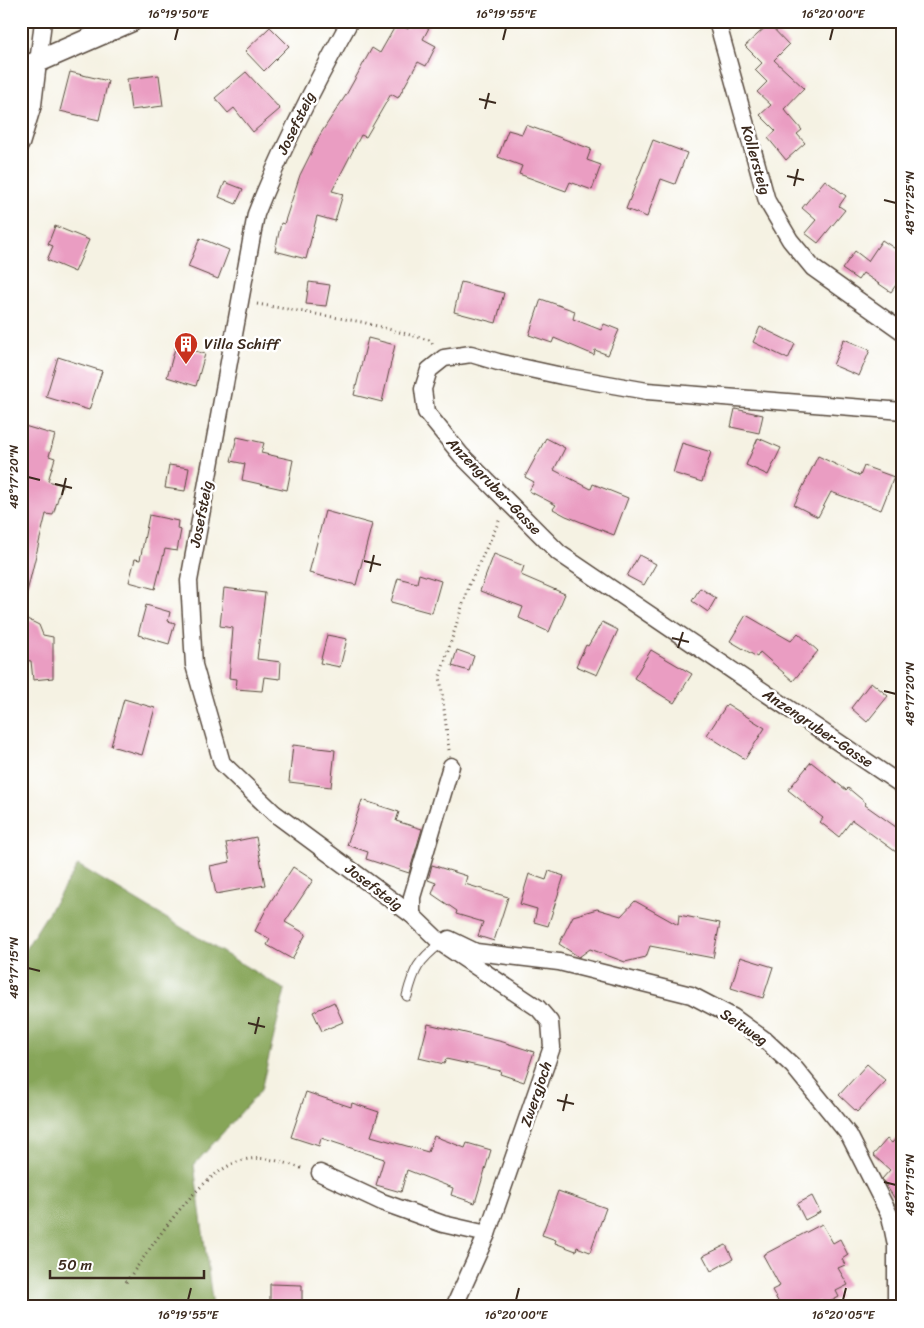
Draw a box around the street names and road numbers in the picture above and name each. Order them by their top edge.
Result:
street label: Josefsteig [269,87,323,160]
street label: Kollersteig [734,122,778,198]
street label: Anzengruber-Gasse [439,430,548,542]
street label: Josefsteig [182,478,220,551]
street label: Anzengruber-Gasse [757,681,879,775]
street label: Josefsteig [338,856,409,918]
street label: Seitweg [715,1001,773,1053]
street label: Zwergjoch [513,1058,559,1130]

